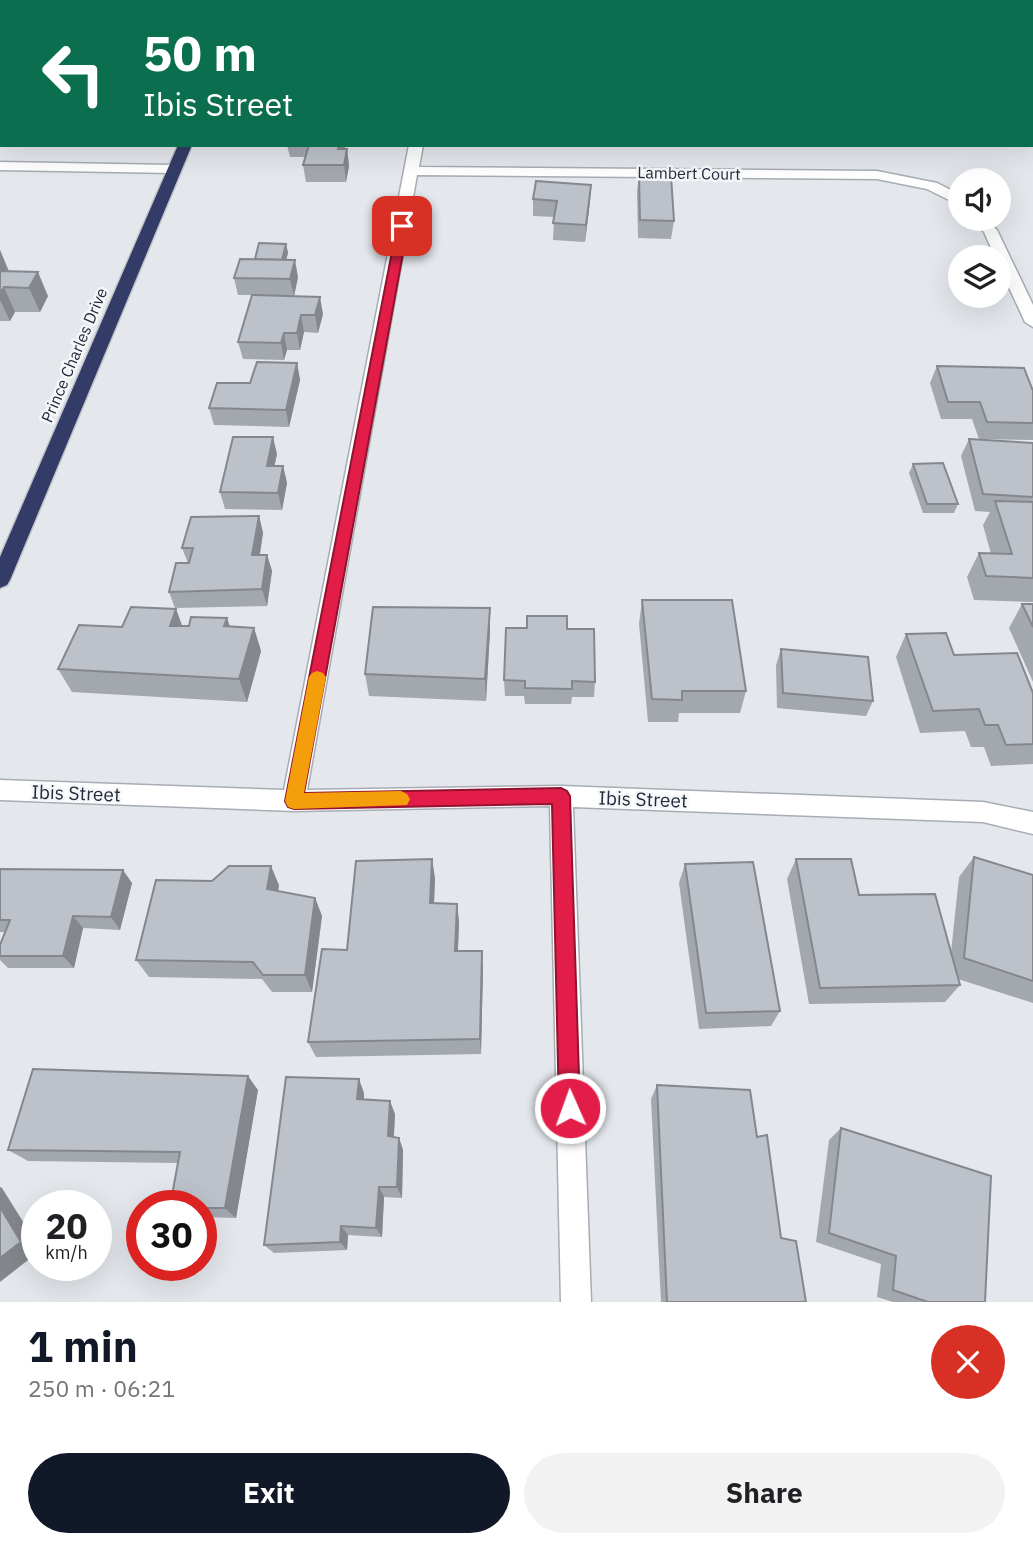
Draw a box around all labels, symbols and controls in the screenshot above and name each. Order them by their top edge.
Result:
text: 50 m [143,21,257,84]
icon: left [28,28,119,119]
text: Ibis Street [143,83,293,125]
street label: Lambert Court [637,162,741,184]
map controls [948,168,1011,308]
button: sound [948,168,1011,231]
pin [372,196,432,256]
icon: arrive [383,207,421,245]
button: layers [948,245,1011,308]
street label: Prince Charles Drive [37,284,111,425]
street label: Ibis Street [31,779,121,807]
street label: Ibis Street [598,785,688,813]
position arrow [533,1071,607,1145]
speed limit sign: 30 [126,1190,217,1281]
text: 20 [45,1203,88,1249]
text: km/h [45,1241,88,1264]
text: 1 min [28,1319,138,1374]
button: close [931,1325,1005,1399]
text: 250 m · 06:21 [28,1373,175,1403]
button: Exit [28,1453,510,1533]
button: Share [524,1453,1005,1533]

